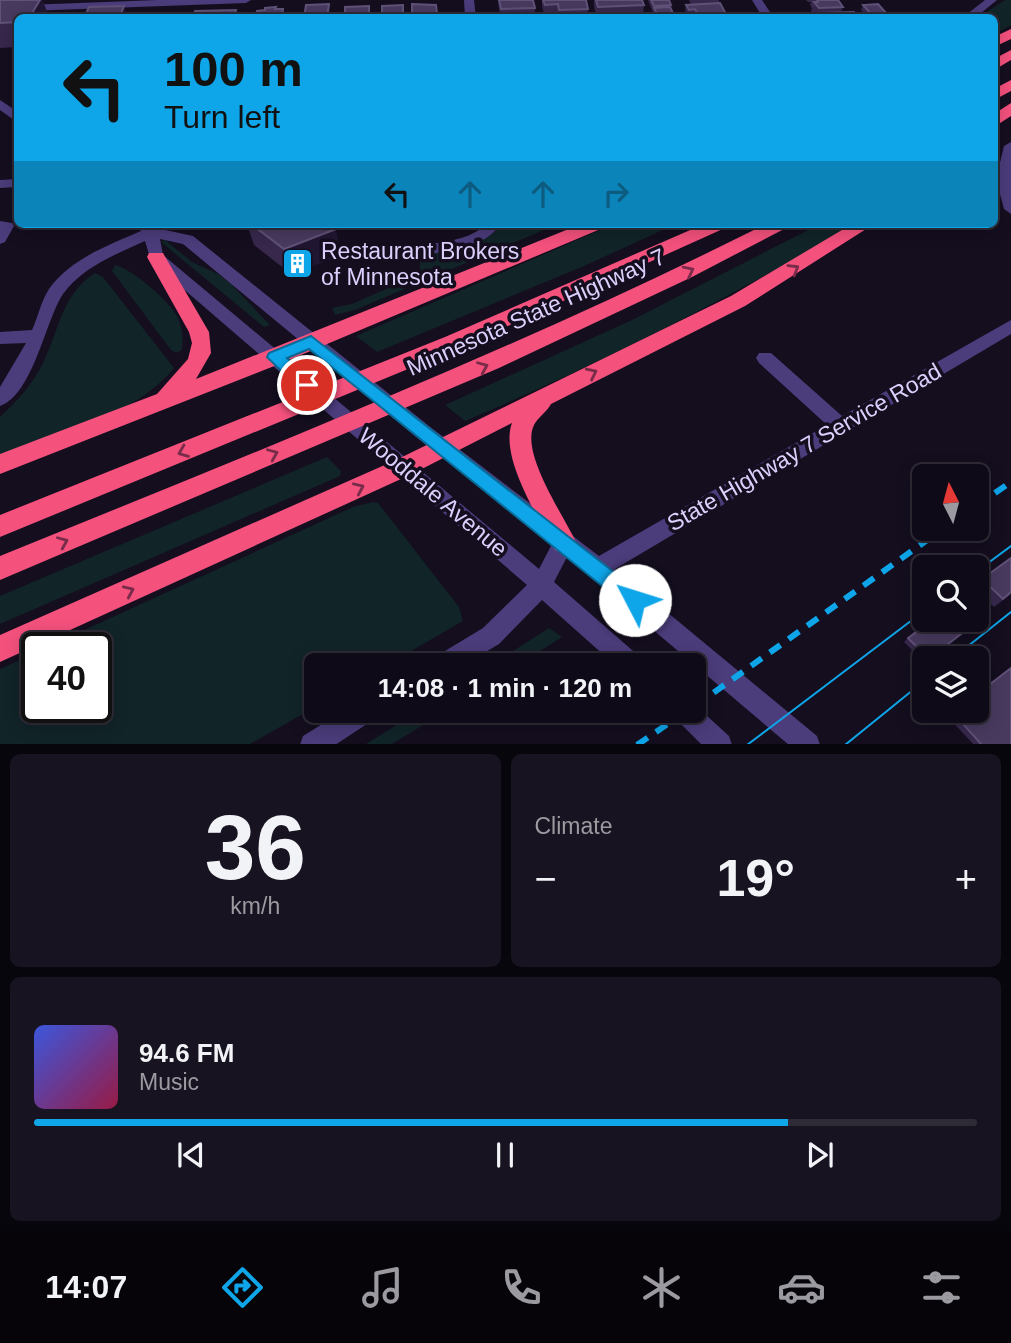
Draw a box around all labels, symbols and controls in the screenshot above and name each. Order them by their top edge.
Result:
icon: left [49,42,140,133]
text: 100 m [164,42,303,96]
text: Turn left [164,99,280,135]
icon: left [378,175,416,213]
icon: ahead [451,175,489,213]
icon: ahead [524,175,562,213]
icon: right [597,175,635,213]
place label: Restaurant Brokers of Minnesota [321,238,519,290]
street label: Minnesota State Highway 7 [403,243,669,381]
building icon: Restaurant Brokers of Minnesota [281,247,315,281]
one-way arrow [787,264,800,277]
one-way arrow [682,265,694,279]
pin [277,355,337,415]
street label: State Highway 7 Service Road [662,358,946,536]
one-way arrow [476,361,488,375]
icon: arrive [288,366,326,404]
one-way arrow [585,367,597,381]
street label: Wooddale Avenue [353,422,513,562]
one-way arrow [178,444,190,458]
one-way arrow [266,449,278,463]
north arrow [912,464,989,541]
map controls [912,464,989,723]
one-way arrow [352,482,364,496]
one-way arrow [56,536,68,550]
button: search [912,555,989,632]
position arrow [598,563,672,637]
one-way arrow [122,585,134,599]
speed limit sign: 40 [21,632,112,723]
button: layers [912,646,989,723]
text: 14:08 · 1 min · 120 m [378,673,632,703]
text: 36 [205,797,306,898]
text: Climate [535,813,612,839]
text: 19° [716,849,795,907]
text: − [535,858,557,900]
text: + [955,858,977,900]
text: km/h [230,893,280,919]
text: 94.6 FM [139,1038,234,1068]
text: Music [139,1069,199,1095]
icon: previous [172,1136,210,1174]
icon: pause [486,1136,524,1174]
icon: next [801,1136,839,1174]
icon: directions [218,1263,267,1312]
icon: music [358,1263,407,1312]
icon: phone [497,1263,546,1312]
icon: climate [637,1263,686,1312]
icon: car [777,1263,826,1312]
icon: filters [917,1263,966,1312]
text: 14:07 [45,1269,127,1305]

